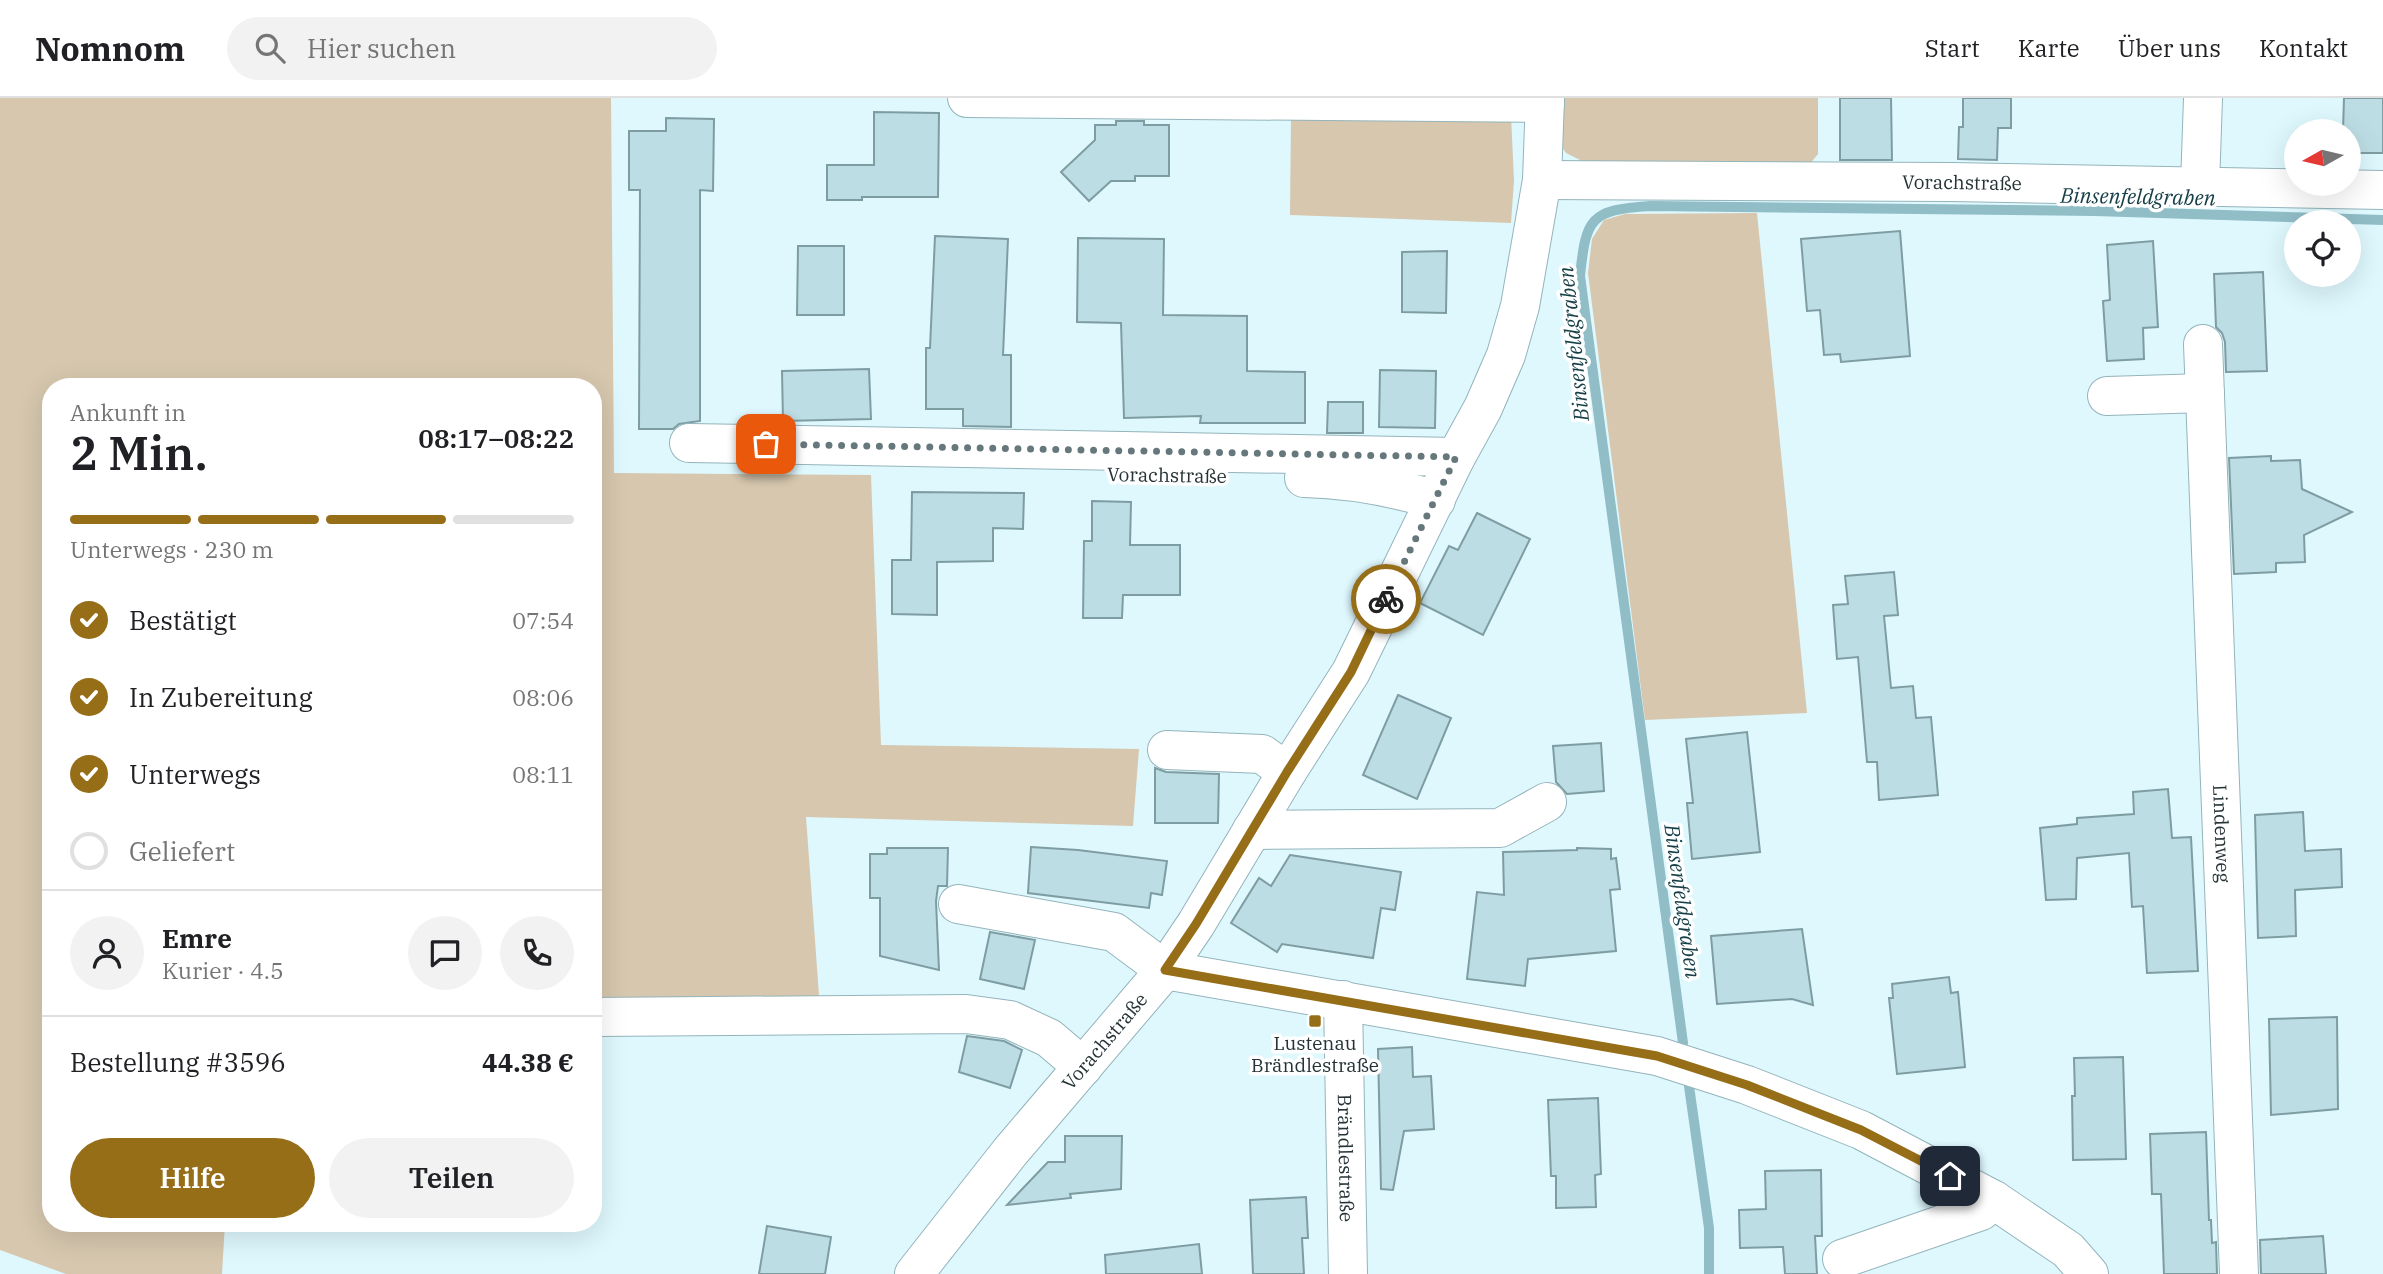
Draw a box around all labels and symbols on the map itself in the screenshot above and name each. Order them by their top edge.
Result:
north arrow [2284,119,2361,196]
street label: Vorachstraße [1902,170,2022,195]
water label: Binsenfeldgraben [2059,181,2216,211]
water label: Binsenfeldgraben [1551,265,1595,424]
pin [736,414,796,474]
street label: Vorachstraße [1107,462,1227,488]
courier [1351,564,1421,634]
street label: Lindenweg [2208,784,2236,884]
water label: Binsenfeldgraben [1658,821,1708,980]
street label: Vorachstraße [1057,988,1152,1094]
marker: Lustenau Brändlestraße [1307,1013,1323,1029]
place label: Lustenau Brändlestraße [1251,1031,1379,1077]
street label: Brändlestraße [1333,1094,1359,1222]
pin [1920,1146,1980,1206]

